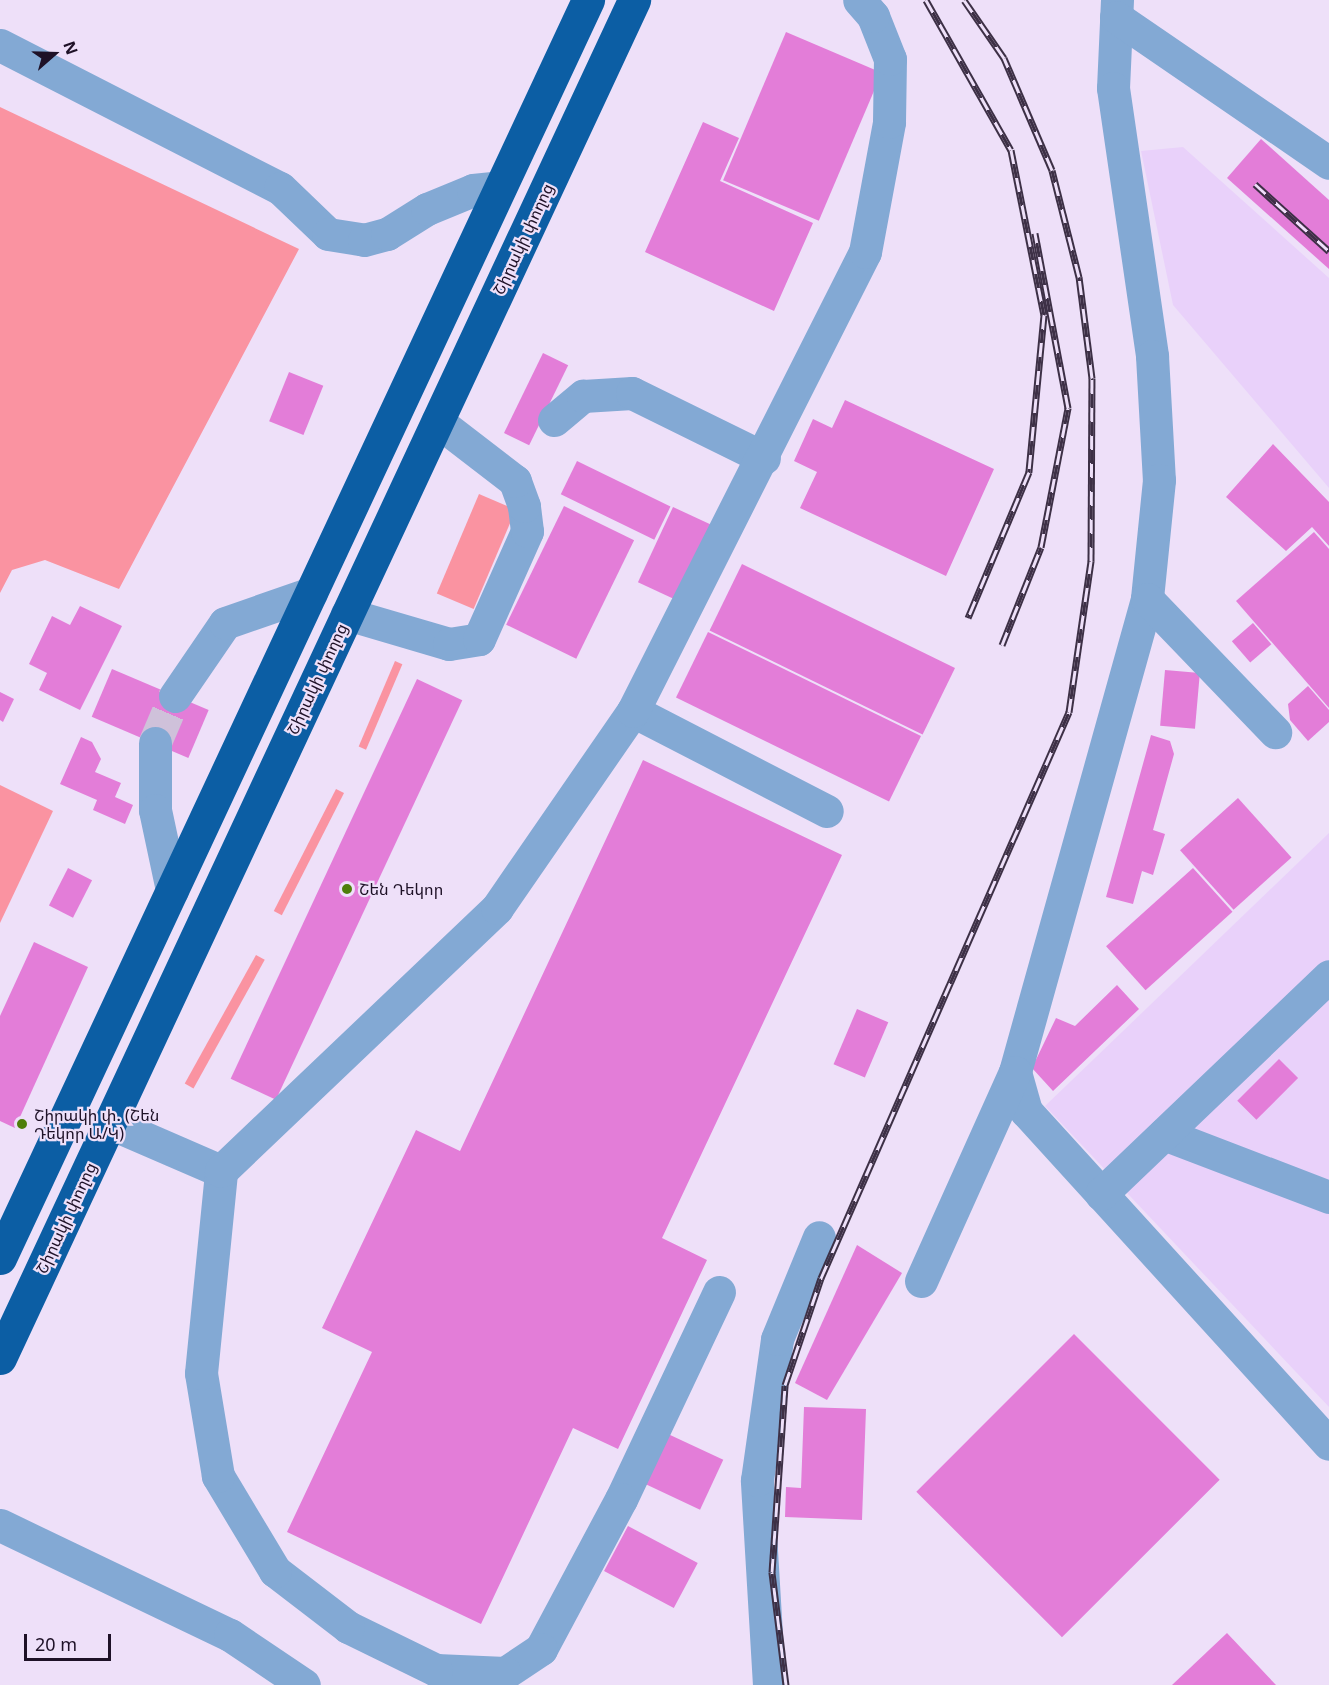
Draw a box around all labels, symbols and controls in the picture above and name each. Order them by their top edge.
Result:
north arrow [24,24,84,84]
text: N [58,38,83,58]
street label: Շիրակի փողոց [489,180,557,298]
street label: Շիրակի փողոց [283,620,351,738]
place label: Շեն Դեկոր [359,879,443,899]
marker: Շեն Դեկոր [340,882,354,896]
place label: Շիրակի փ. (Շեն Դեկոր Ա/Կ) [34,1105,159,1143]
marker: Շիրակի փ. (Շեն Դեկոր Ա/Կ) [15,1117,29,1131]
street label: Շիրակի փողոց [32,1159,100,1277]
scale bar [27,1622,114,1660]
text: 20 m [35,1632,77,1656]

